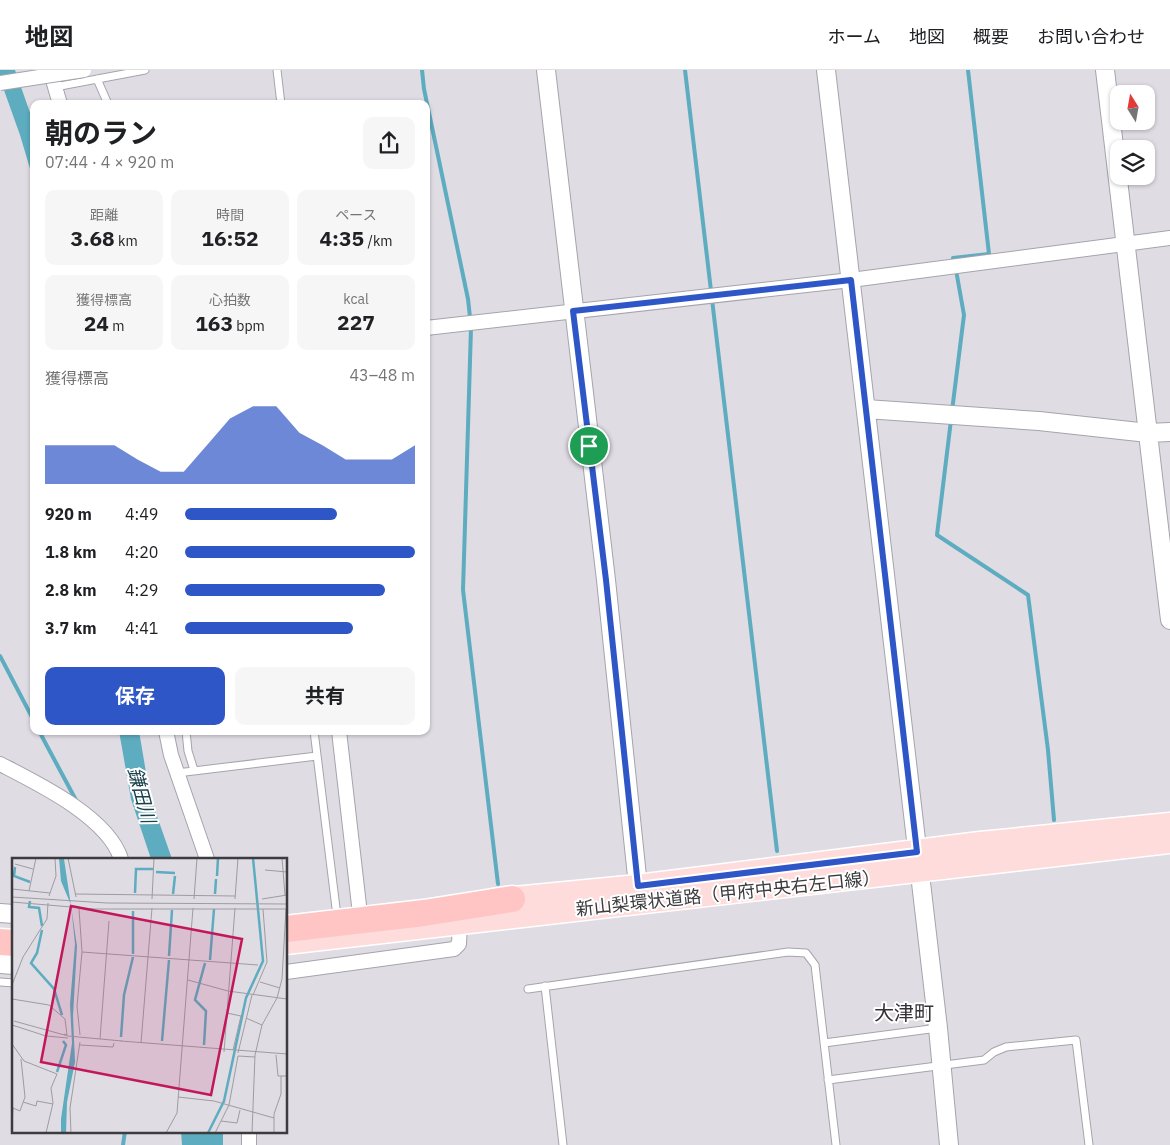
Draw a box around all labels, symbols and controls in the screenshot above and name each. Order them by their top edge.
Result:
text: 地図 [25,20,73,52]
text: ホーム [828,25,881,48]
text: 地図 [909,25,945,48]
text: 概要 [973,25,1009,48]
text: お問い合わせ [1037,25,1145,48]
north arrow [1110,85,1155,130]
map controls [1110,85,1155,185]
text: 朝のラン [45,114,157,151]
button: share [363,117,415,169]
button: layers [1110,140,1155,185]
text: 07:44 · 4 × 920 m [45,152,174,172]
text: 距離 [90,206,118,224]
text: 時間 [216,206,244,224]
text: ペース [335,206,377,224]
text: 3.68 [70,224,115,252]
text: 16:52 [201,224,259,252]
text: 4:35 [319,224,364,252]
text: km [115,232,138,250]
text: /km [364,232,393,250]
text: kcal [343,290,369,308]
text: 獲得標高 [76,291,132,309]
text: 心拍数 [209,291,251,309]
text: 227 [337,308,375,336]
text: 24 [84,309,109,337]
text: 163 [195,309,233,337]
text: m [109,317,124,335]
text: bpm [233,317,265,335]
text: 43–48 m [349,365,415,385]
text: 獲得標高 [45,368,109,388]
pin [568,425,610,467]
icon: arrive [575,432,603,460]
text: 920 m [45,504,92,524]
text: 4:49 [125,504,158,524]
text: 1.8 km [45,542,96,562]
text: 4:20 [125,542,158,562]
text: 2.8 km [45,580,96,600]
text: 4:29 [125,580,158,600]
text: 3.7 km [45,618,96,638]
text: 4:41 [125,618,158,638]
button: 保存 [45,667,225,725]
button: 共有 [235,667,415,725]
water label: 鎌田川 [123,764,161,828]
inset map [12,858,288,1132]
street label: 新山梨環状道路（甲府中央右左口線） [575,866,881,920]
district label: 大津町 [874,999,934,1026]

